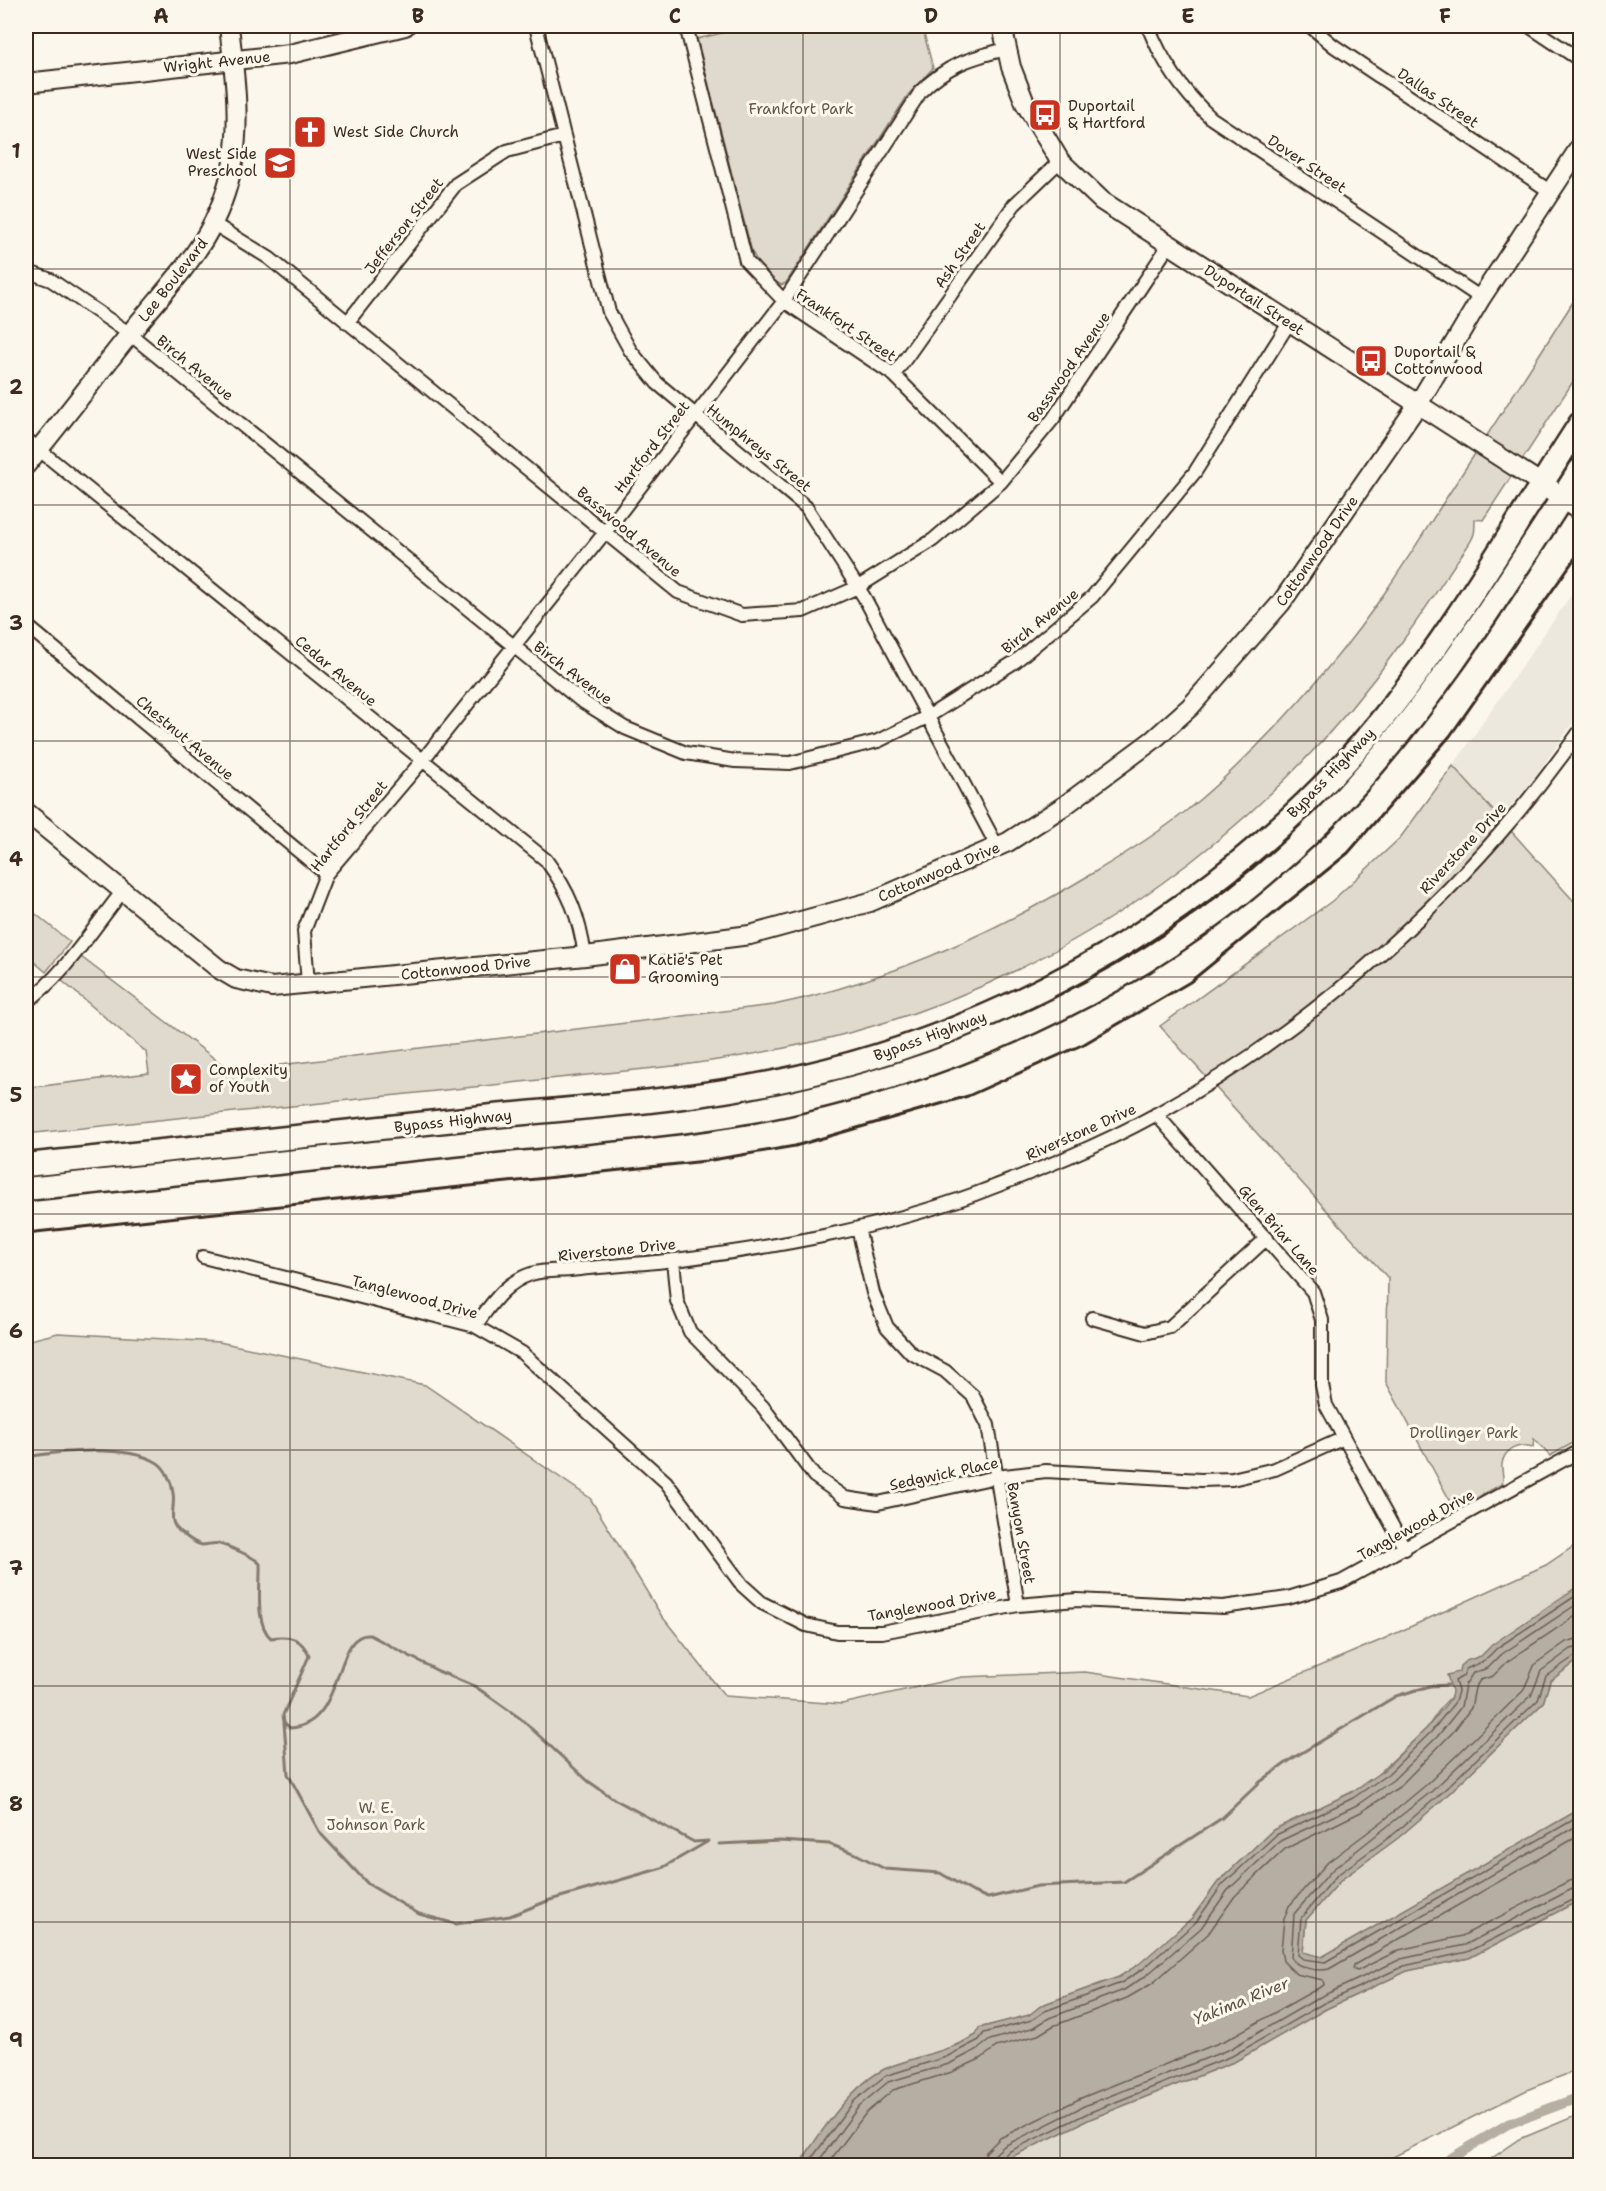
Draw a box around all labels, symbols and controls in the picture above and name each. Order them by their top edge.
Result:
text: A [153,3,169,29]
text: B [412,3,424,29]
text: C [669,3,681,29]
text: D [924,3,938,29]
text: E [1181,3,1195,29]
text: F [1439,3,1451,29]
street label: Wright Avenue [162,46,272,78]
street label: Dallas Street [1394,63,1482,133]
place label: Duportail & Hartford [1068,96,1146,133]
bus stop icon: Duportail & Hartford [1027,97,1063,133]
park label: Frankfort Park [748,99,854,119]
church icon: West Side Church [292,114,328,150]
place label: West Side Church [333,122,459,142]
street label: Dover Street [1264,130,1350,198]
text: 1 [11,138,21,164]
place label: West Side Preschool [186,144,257,181]
school or university icon: West Side Preschool [262,145,298,181]
street label: Jefferson Street [360,174,448,278]
street label: Ash Street [930,218,990,292]
street label: Lee Boulevard [134,233,213,326]
street label: Duportail Street [1200,260,1308,340]
street label: Frankfort Street [792,284,900,366]
street label: Basswood Avenue [1023,308,1115,426]
street label: Birch Avenue [152,331,238,405]
place label: Duportail & Cottonwood [1394,342,1483,379]
bus stop icon: Duportail & Cottonwood [1353,343,1389,379]
text: 2 [9,374,23,400]
street label: Hartford Street [610,397,694,497]
street label: Humphreys Street [702,399,816,497]
street label: Basswood Avenue [572,482,686,582]
street label: Cottonwood Drive [1271,492,1363,610]
street label: Birch Avenue [997,584,1083,658]
text: 3 [9,610,23,636]
street label: Cedar Avenue [291,631,381,711]
street label: Birch Avenue [530,637,616,709]
street label: Chestnut Avenue [132,691,238,785]
street label: Bypass Highway [1283,723,1379,823]
street label: Hartford Street [306,776,392,876]
street label: Riverstone Drive [1415,798,1511,898]
street label: Cottonwood Drive [875,837,1003,907]
text: 4 [9,846,23,872]
place label: Katie's Pet Grooming [648,950,723,987]
street label: Cottonwood Drive [400,951,532,985]
shop icon: Katie's Pet Grooming [607,951,643,987]
street label: Bypass Highway [871,1006,989,1066]
place label: Complexity of Youth [209,1060,288,1097]
place icon: Complexity of Youth [168,1061,204,1097]
text: 5 [10,1082,22,1108]
street label: Riverstone Drive [1023,1099,1139,1165]
street label: Bypass Highway [393,1105,513,1137]
street label: Glen Briar Lane [1234,1180,1324,1280]
street label: Riverstone Drive [557,1234,677,1266]
street label: Tanglewood Drive [350,1270,480,1324]
text: 6 [9,1318,23,1344]
park label: Drollinger Park [1410,1423,1518,1443]
street label: Sedgwick Place [888,1453,1000,1495]
street label: Banyon Street [1002,1481,1040,1585]
street label: Tanglewood Drive [1354,1485,1478,1565]
text: 7 [9,1555,23,1581]
street label: Tanglewood Drive [866,1584,998,1626]
text: 8 [9,1791,23,1817]
park label: W. E. Johnson Park [327,1798,425,1835]
water label: Yakima River [1190,1972,1292,2030]
text: 9 [9,2027,23,2053]

